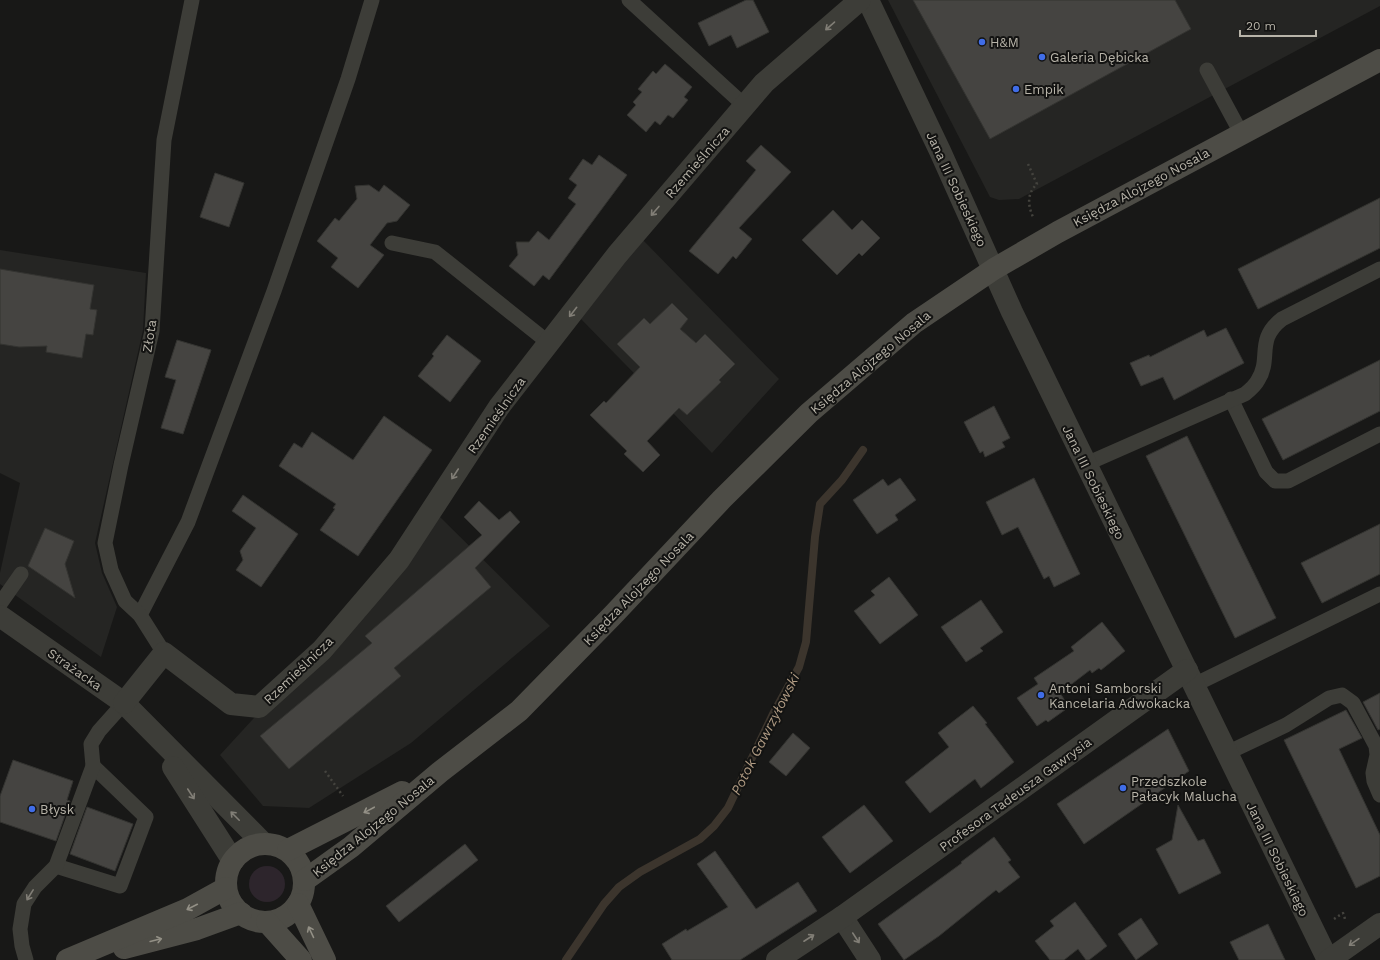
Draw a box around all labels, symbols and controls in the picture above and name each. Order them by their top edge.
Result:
scale bar [1240,12,1316,38]
text: 20 m [1246,19,1276,33]
one-way arrow [825,21,836,30]
place label: H&M [990,35,1019,50]
marker: H&M [977,37,987,47]
place label: Galeria Dębicka [1050,50,1150,65]
marker: Galeria Dębicka [1037,52,1047,62]
place label: Empik [1024,82,1064,97]
marker: Empik [1011,84,1021,94]
street label: Rzemieślnicza [662,123,733,201]
street label: Jana III Sobieskiego [923,129,990,249]
street label: Księdza Alojzego Nosala [1070,145,1213,230]
one-way arrow [650,206,659,216]
one-way arrow [569,307,577,318]
street label: Księdza Alojzego Nosala [807,307,934,417]
street label: Złota [140,318,160,354]
street label: Rzemieślnicza [464,373,529,457]
street label: Jana III Sobieskiego [1059,423,1128,542]
one-way arrow [451,468,459,479]
street label: Księdza Alojzego Nosala [580,528,697,648]
street label: Rzemieślnicza [261,633,336,707]
street label: Strażacka [45,645,105,694]
water label: Potok Gawrzyłowski [727,670,803,797]
place label: Antoni Samborski Kancelaria Adwokacka [1049,681,1191,711]
marker: Antoni Samborski Kancelaria Adwokacka [1036,690,1046,700]
street label: Profesora Tadeusza Gawrysia [936,734,1095,855]
street label: Księdza Alojzego Nosala [309,772,438,880]
place label: Przedszkole Pałacyk Malucha [1131,774,1237,804]
marker: Przedszkole Pałacyk Malucha [1118,783,1128,793]
one-way arrow [187,788,195,799]
street label: Jana III Sobieskiego [1243,800,1312,919]
place label: Błysk [40,802,75,817]
marker: Błysk [27,804,37,814]
one-way arrow [363,806,375,814]
one-way arrow [230,811,240,821]
one-way arrow [26,889,34,900]
one-way arrow [186,904,198,911]
one-way arrow [307,927,314,939]
one-way arrow [852,932,860,943]
one-way arrow [804,934,815,943]
one-way arrow [150,935,163,943]
one-way arrow [1349,938,1360,946]

